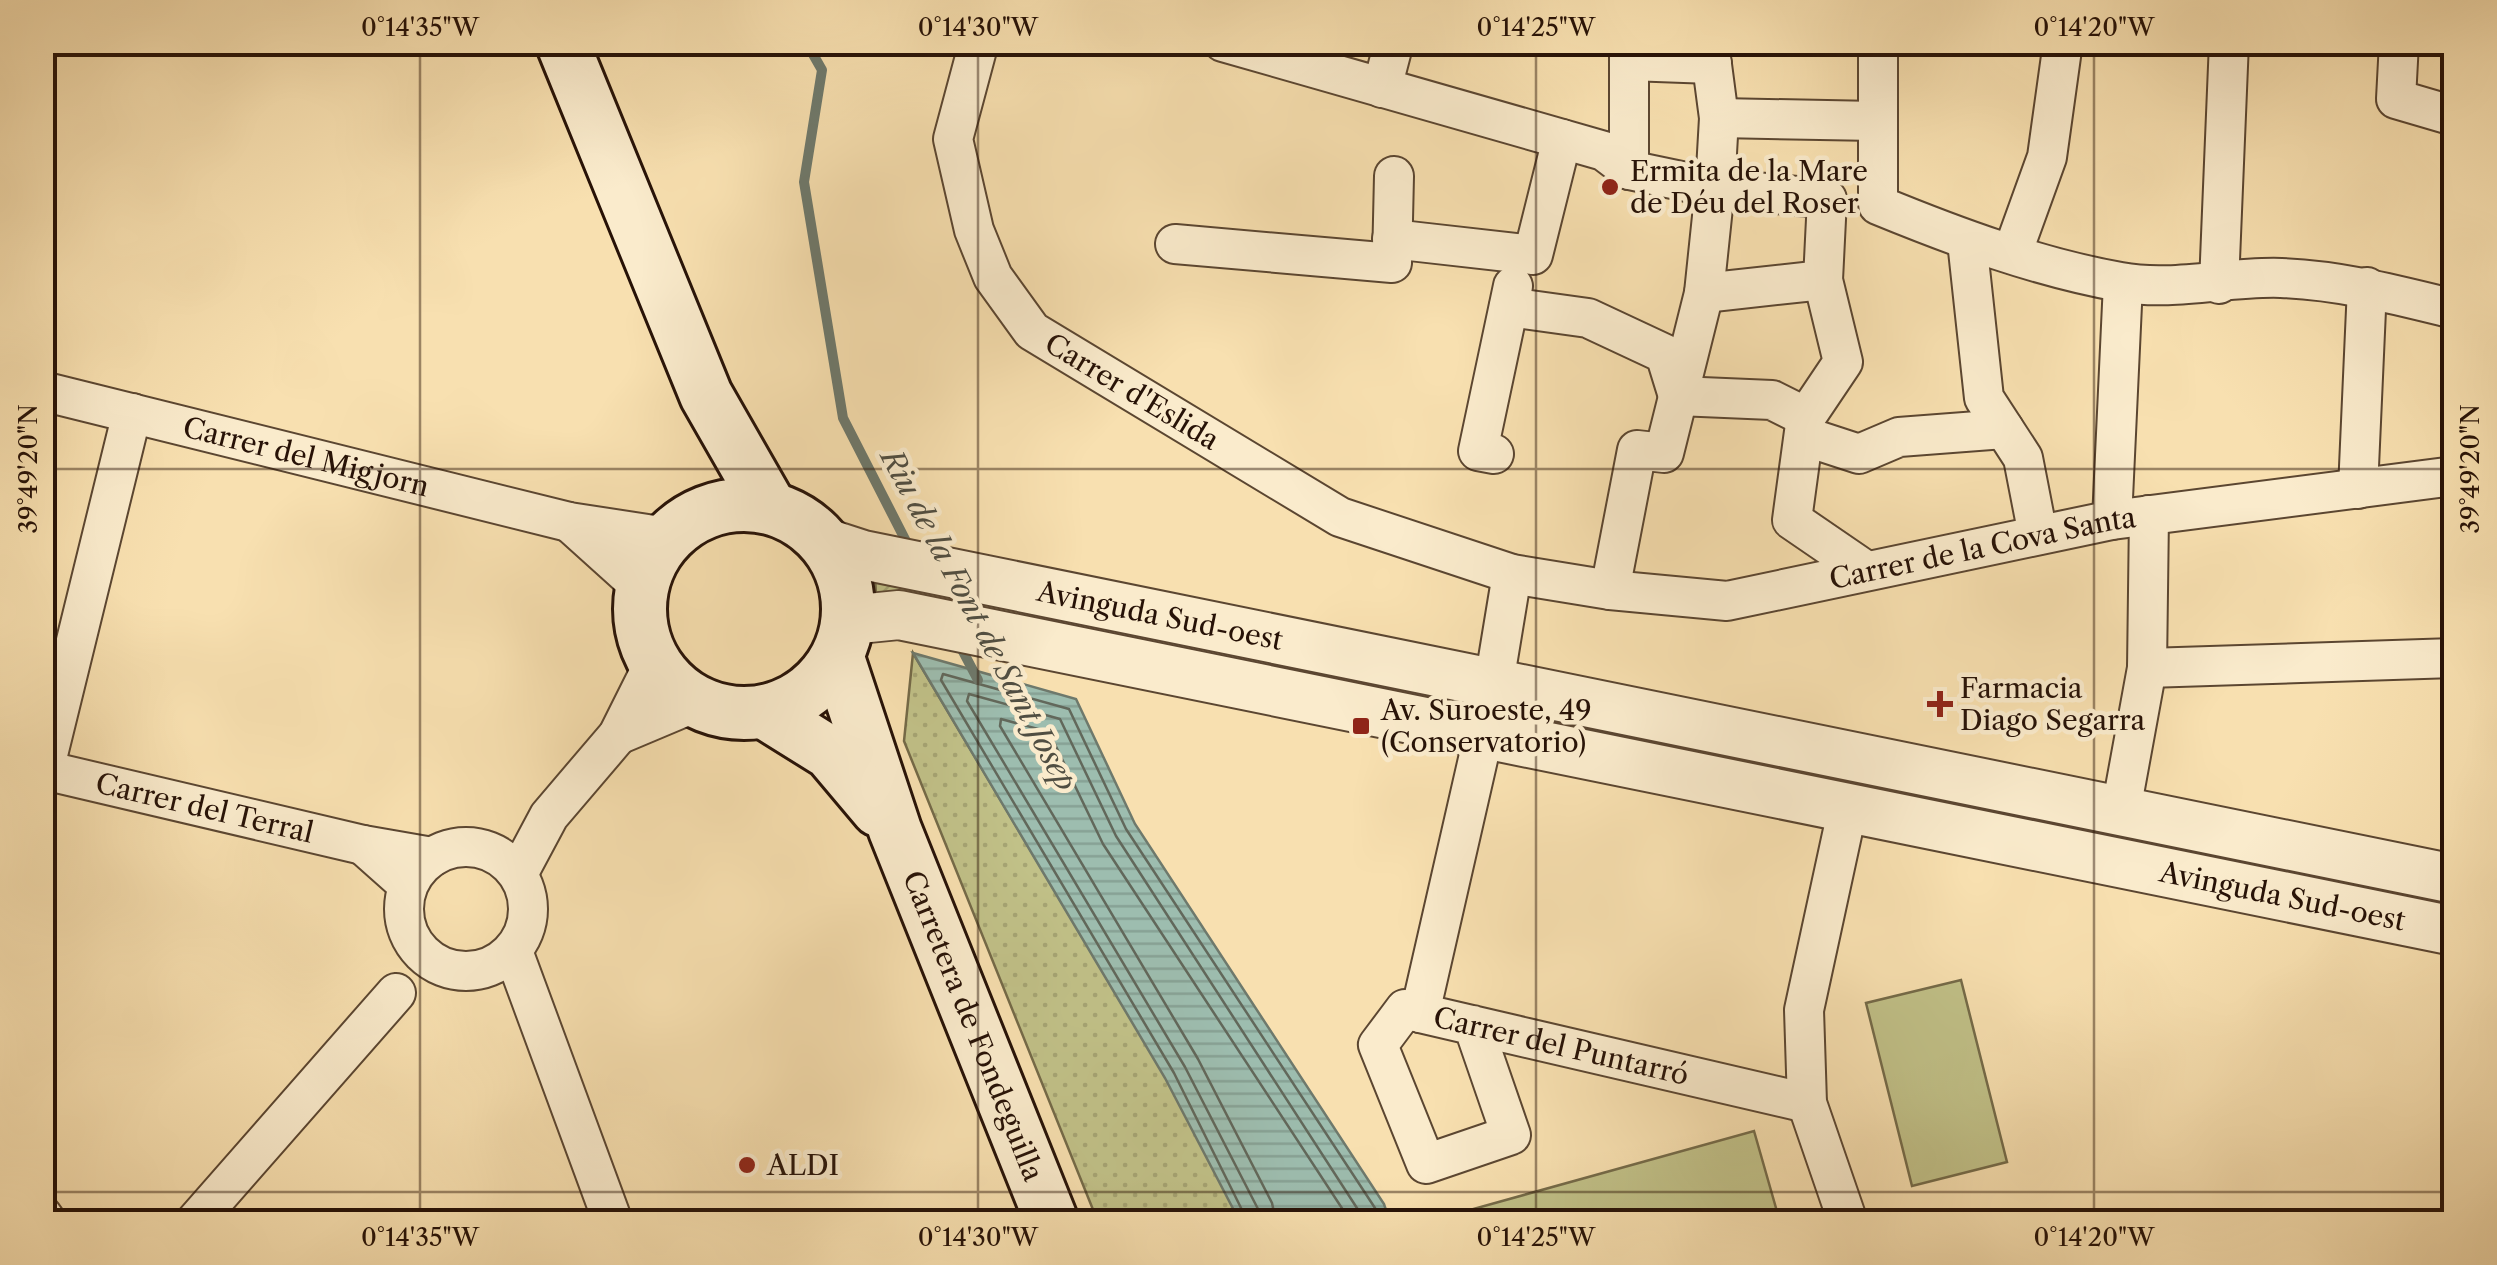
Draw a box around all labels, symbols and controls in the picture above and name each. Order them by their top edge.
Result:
text: 0°14'35"W [361,12,480,43]
text: 0°14'30"W [918,12,1039,43]
text: 0°14'25"W [1477,12,1596,43]
text: 0°14'20"W [2033,12,2155,43]
place label: Ermita de la Mare de Déu del Roser [1630,154,1868,220]
marker: Ermita de la Mare de Déu del Roser [1599,176,1621,198]
street label: Carrer d'Eslida [1039,326,1225,457]
text: 39°49'20"N [13,404,44,534]
text: 39°49'20"N [2455,404,2486,534]
street label: Carrer del Migjorn [179,410,432,504]
water label: Riu de la Font de Sant Josep [872,441,1085,797]
street label: Carrer de la Cova Santa [1826,500,2138,596]
street label: Avinguda Sud-oest [1033,574,1286,657]
place label: Farmacia Diago Segarra [1960,671,2146,737]
place label: Av. Suroeste, 49 (Conservatorio) [1380,693,1592,759]
marker: Farmacia Diago Segarra [1929,693,1951,715]
marker: Av. Suroeste, 49 (Conservatorio) [1350,715,1372,737]
street label: Carrer del Terral [92,766,317,850]
street label: Avinguda Sud-oest [2156,854,2408,938]
street label: Carretera de Fondeguilla [896,866,1051,1186]
street label: Carrer del Puntarró [1430,1000,1692,1092]
place label: ALDI [766,1148,839,1182]
marker: ALDI [736,1154,758,1176]
text: 0°14'35"W [361,1222,480,1253]
text: 0°14'30"W [918,1222,1039,1253]
text: 0°14'25"W [1477,1222,1596,1253]
text: 0°14'20"W [2033,1222,2155,1253]

